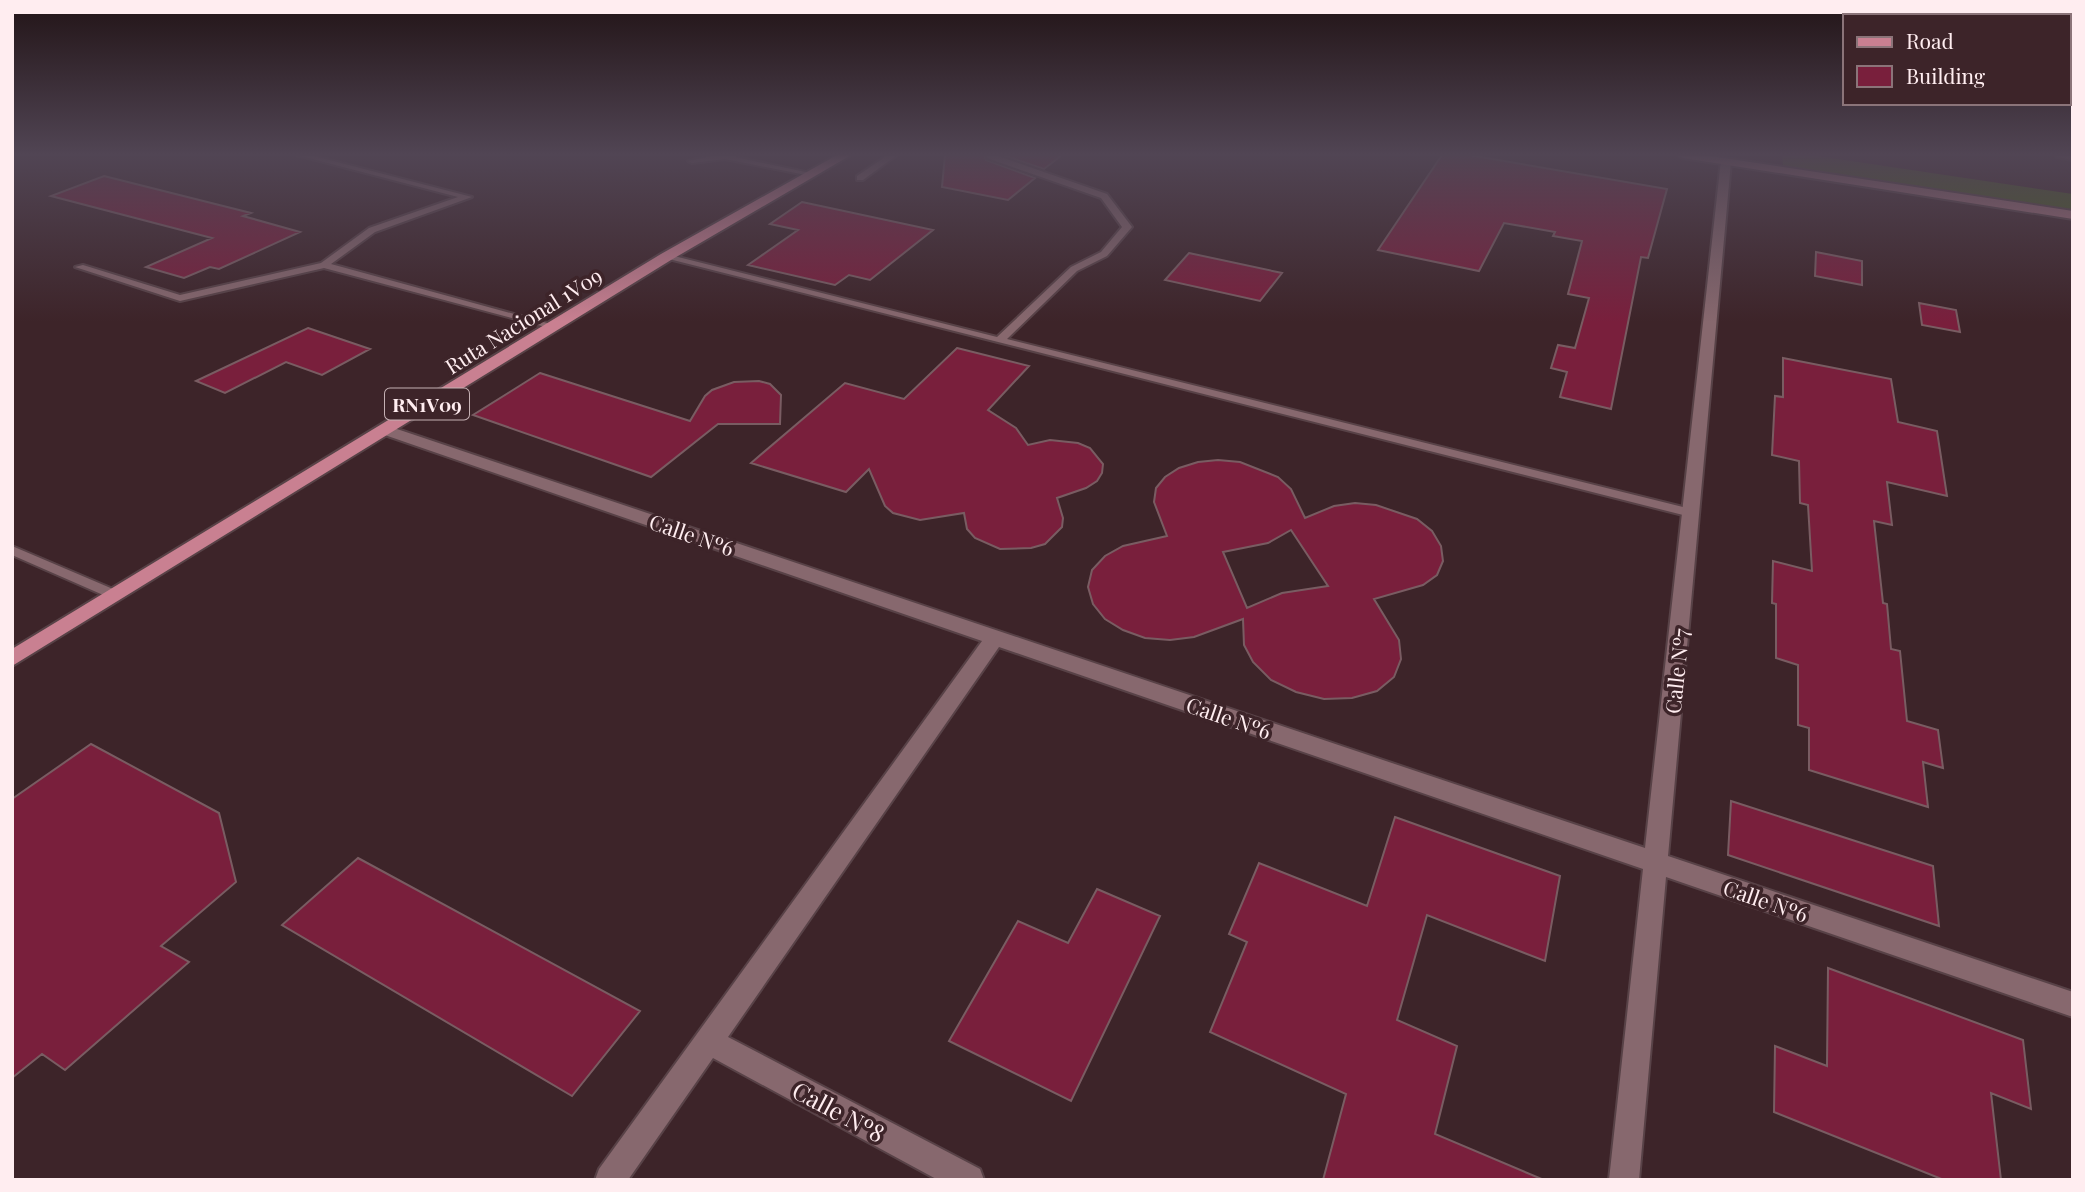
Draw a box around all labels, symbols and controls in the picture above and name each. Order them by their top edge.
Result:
legend [1843,14,2071,105]
text: Road [1906,26,1954,54]
text: Building [1906,61,1985,89]
street label: Ruta Nacional 1V09 [439,260,607,380]
road number: RN1V09 [385,388,469,420]
street label: Calle Nº6 [646,506,738,562]
street label: Calle Nº7 [1658,627,1694,715]
street label: Calle Nº6 [1183,689,1275,745]
street label: Calle Nº6 [1720,872,1812,928]
street label: Calle Nº8 [787,1073,891,1149]

